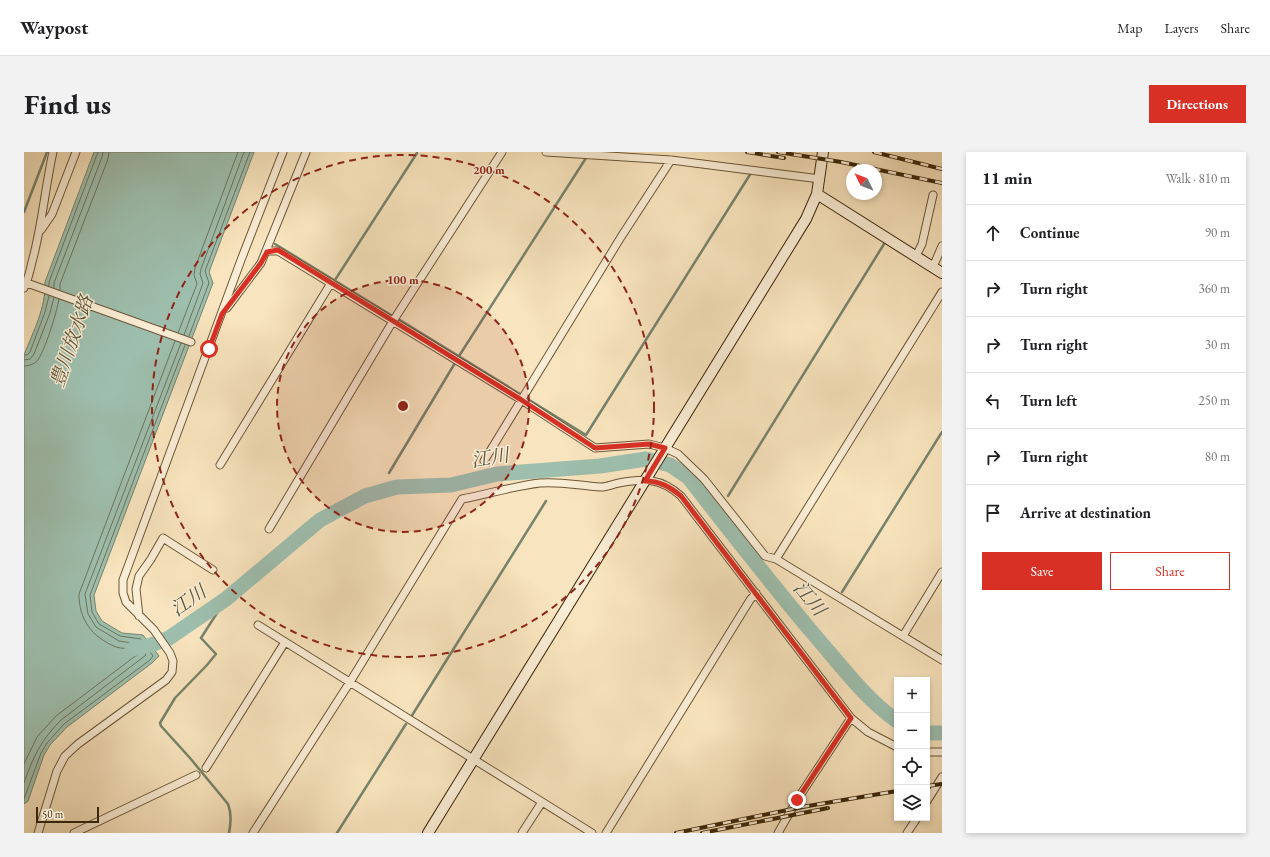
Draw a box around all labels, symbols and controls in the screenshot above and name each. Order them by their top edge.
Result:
text: Waypost [20,15,88,40]
text: Map [1117,19,1142,37]
text: Layers [1164,19,1199,37]
text: Share [1221,19,1250,37]
button: Directions [1149,85,1246,123]
text: Find us [24,86,111,122]
text: 200 m [473,162,505,178]
north arrow [846,164,882,200]
text: 11 min [982,167,1032,189]
text: Walk · 810 m [1166,170,1230,187]
icon: ahead [982,222,1004,244]
text: Continue [1020,223,1080,242]
text: 90 m [1205,224,1230,241]
text: 100 m [387,272,419,288]
icon: right [982,278,1004,300]
text: Turn right [1020,279,1088,298]
text: 360 m [1199,280,1230,297]
water label: 豊川放水路 [44,290,99,390]
icon: right [982,334,1004,356]
text: Turn right [1020,335,1088,354]
text: 30 m [1205,336,1230,353]
route start [200,340,218,358]
icon: left [982,390,1004,412]
text: Turn left [1020,391,1077,410]
text: 250 m [1199,392,1230,409]
centre of rings [396,399,410,413]
water label: 江川 [469,442,513,473]
icon: right [982,446,1004,468]
text: Turn right [1020,447,1088,466]
text: 80 m [1205,448,1230,465]
icon: arrive [982,502,1004,524]
text: Arrive at destination [1020,503,1151,522]
button: Save [982,552,1102,590]
button: Share [1110,552,1230,590]
water label: 江川 [788,576,833,622]
water label: 江川 [166,578,213,622]
map controls [894,677,930,821]
button: + [894,677,930,713]
button: − [894,713,930,749]
button: locate [894,749,930,785]
button: layers [894,785,930,821]
route end [788,791,806,809]
scale bar [36,805,99,824]
text: 50 m [42,807,63,821]

